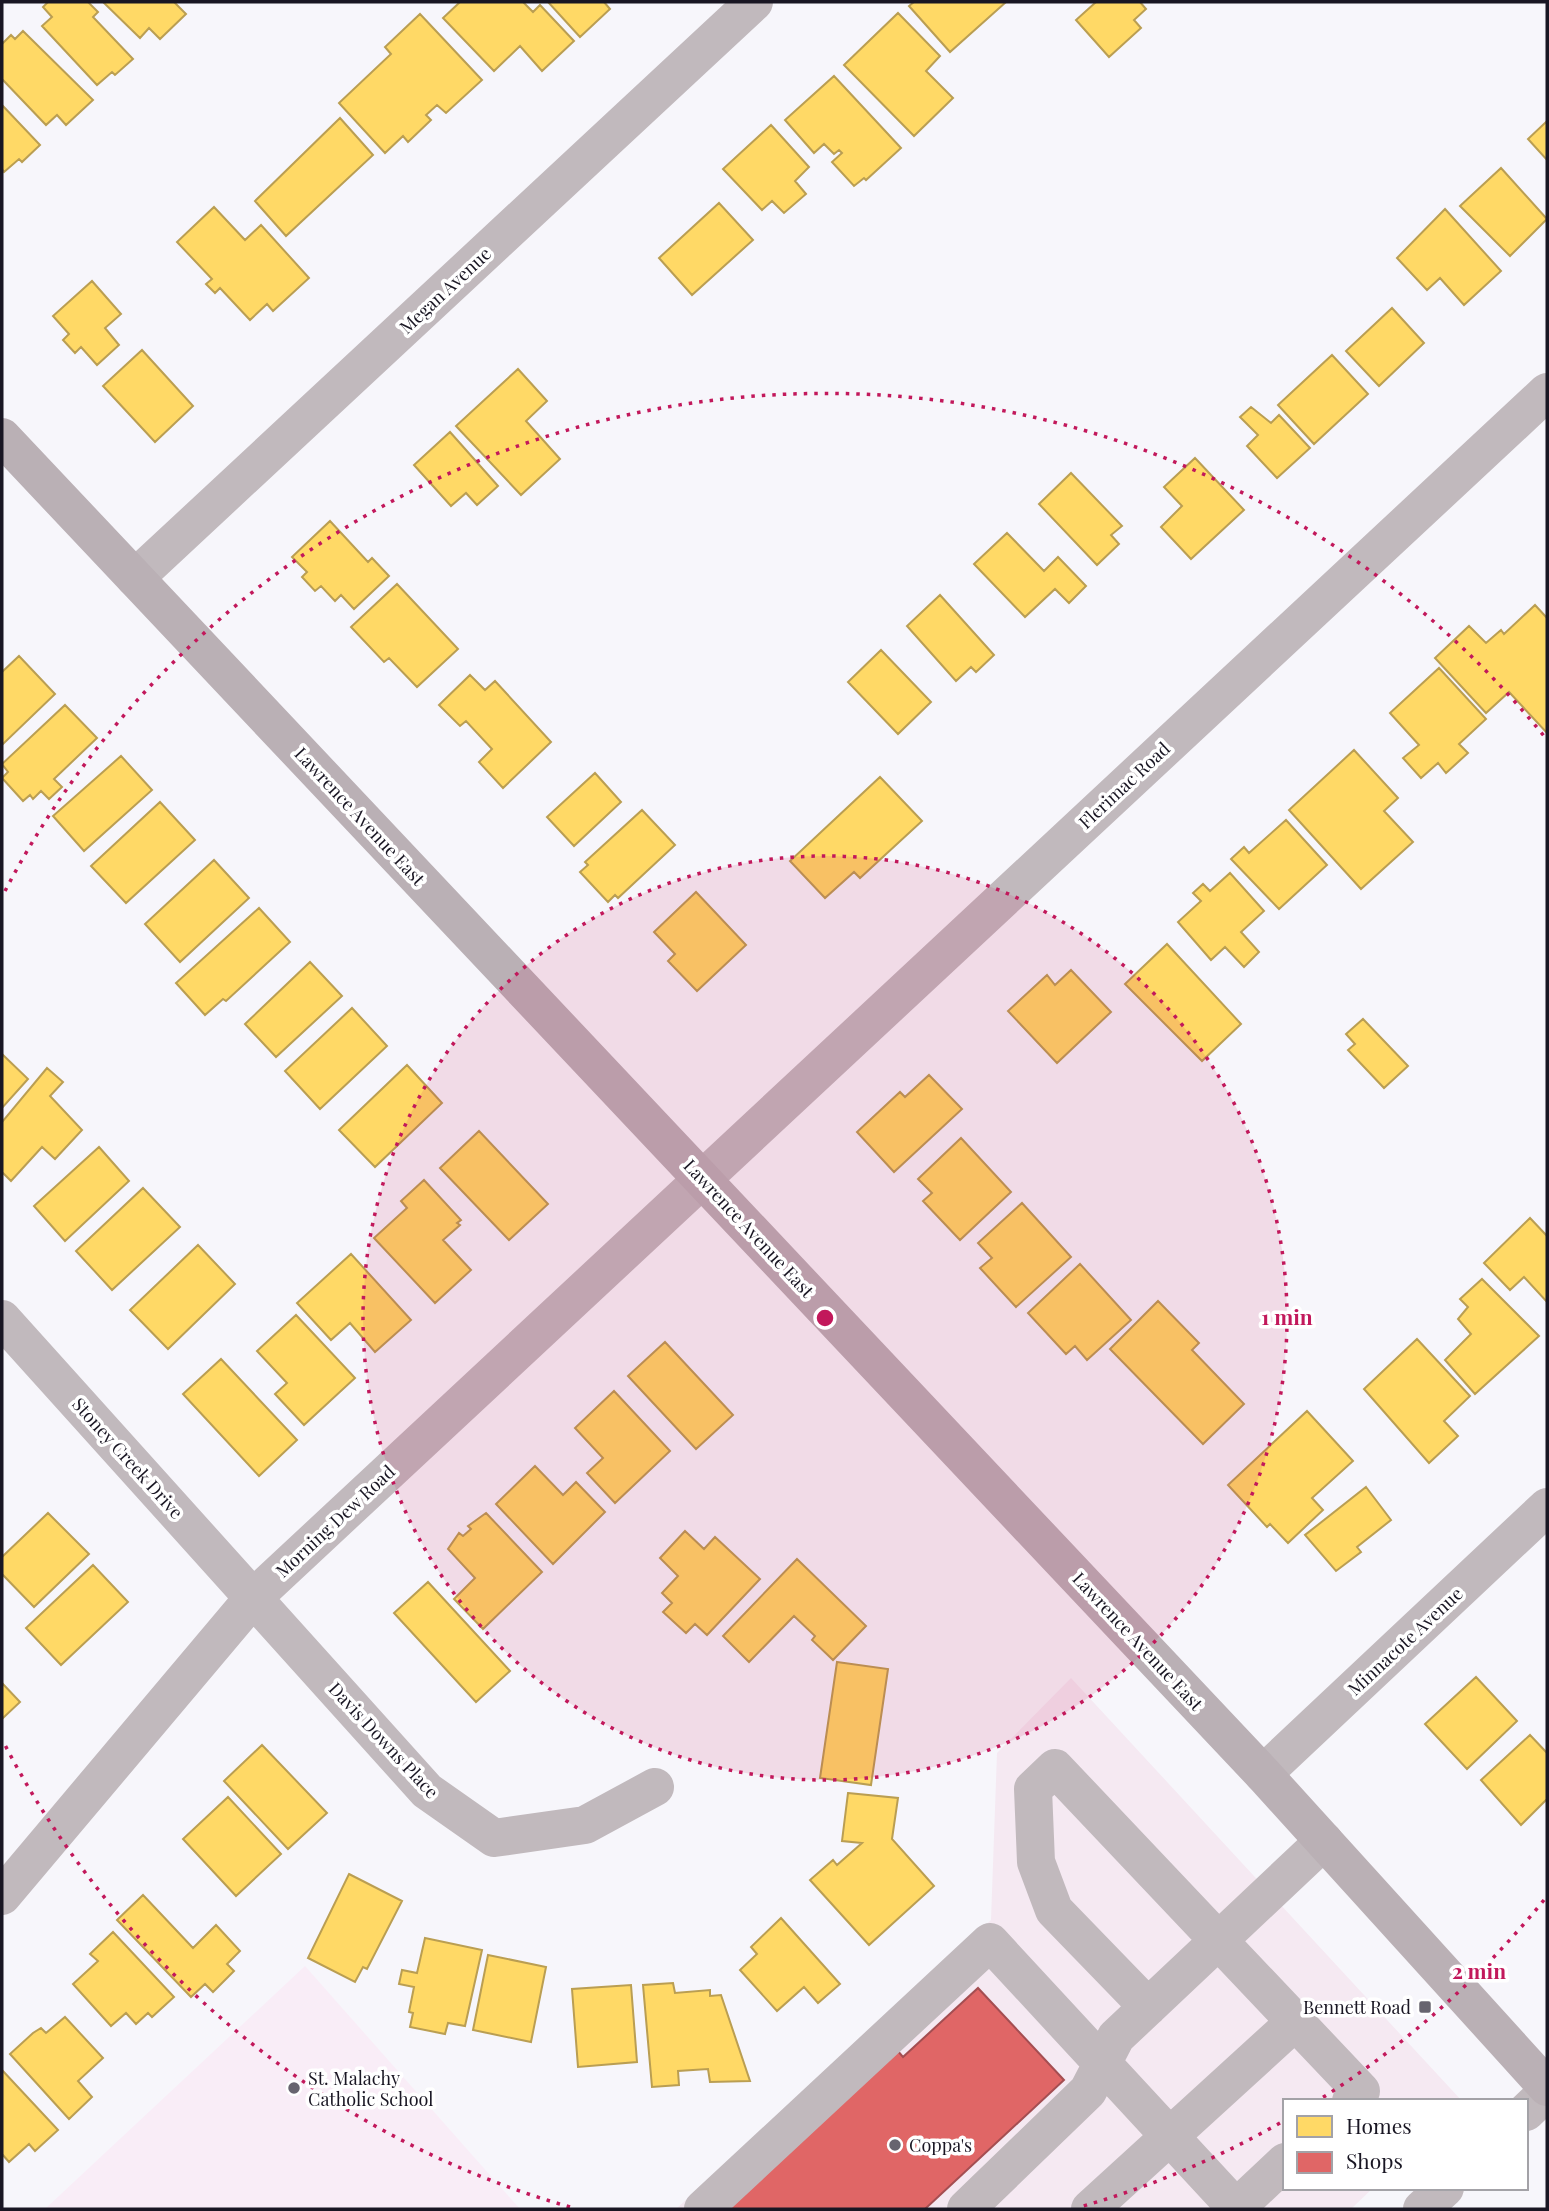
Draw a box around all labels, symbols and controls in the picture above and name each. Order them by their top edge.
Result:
street label: Megan Avenue [394,241,496,339]
street label: Flerimac Road [1073,736,1175,834]
street label: Lawrence Avenue East [290,742,431,891]
street label: Lawrence Avenue East [679,1154,820,1303]
text: 1 min [1261,1302,1313,1330]
centre of rings [813,1306,837,1330]
street label: Stoney Creek Drive [67,1392,189,1524]
street label: Morning Dew Road [270,1459,400,1583]
street label: Lawrence Avenue East [1068,1567,1209,1716]
street label: Minnacote Avenue [1342,1581,1468,1701]
street label: Davis Downs Place [324,1677,444,1803]
text: 2 min [1452,1956,1506,1984]
place label: Bennett Road [1303,1995,1412,2019]
marker: Bennett Road [1417,1999,1433,2015]
place label: St. Malachy Catholic School [308,2066,433,2111]
marker: St. Malachy Catholic School [286,2080,302,2096]
legend [1283,2099,1528,2190]
text: Homes [1346,2111,1412,2139]
place label: Coppa's [909,2133,972,2157]
marker: Coppa's [887,2137,903,2153]
text: Shops [1346,2146,1403,2174]

